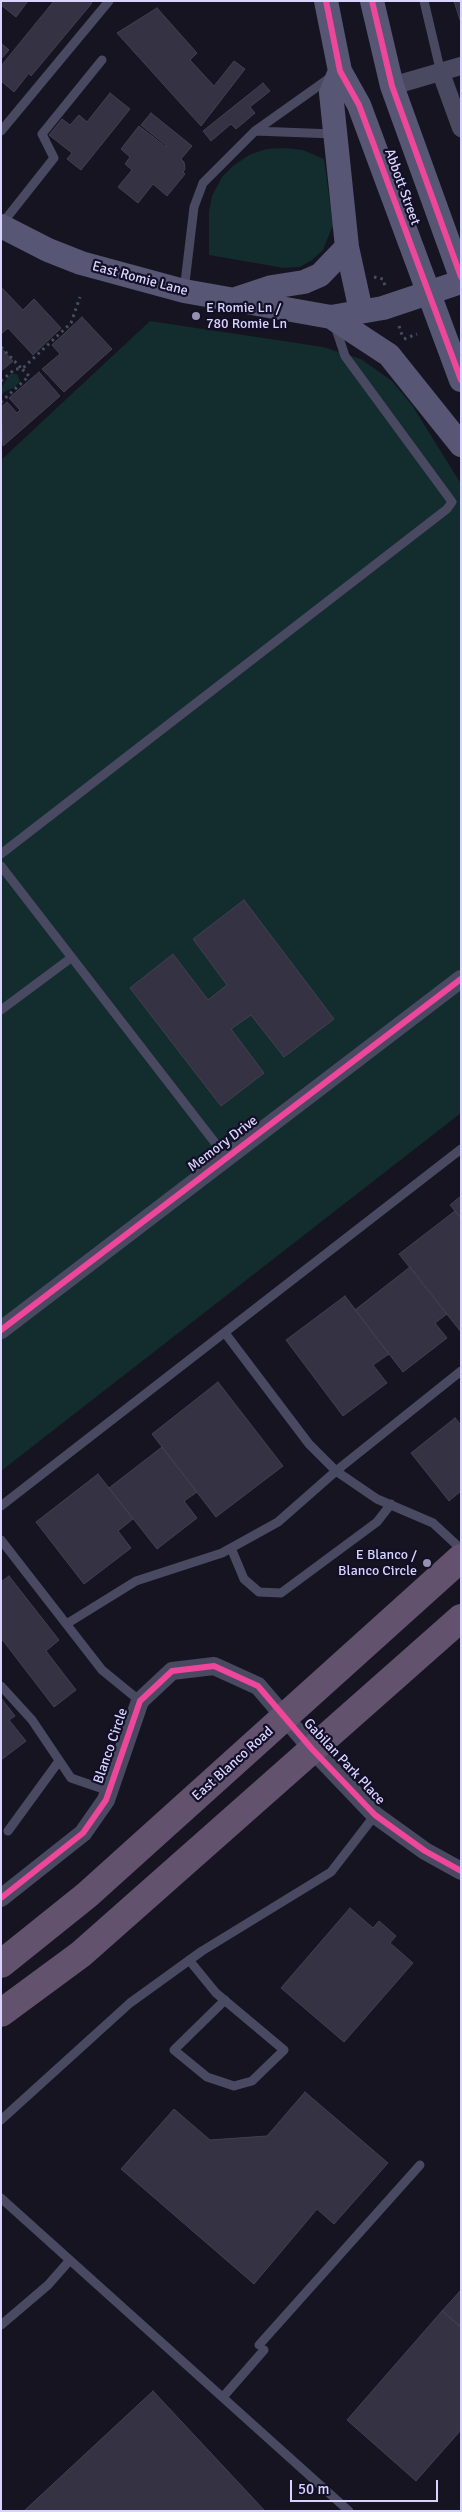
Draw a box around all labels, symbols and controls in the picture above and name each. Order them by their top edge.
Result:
street label: Abbott Street [380,147,424,227]
street label: East Romie Lane [90,258,190,300]
place label: E Romie Ln / 780 Romie Ln [206,300,287,332]
marker: E Romie Ln / 780 Romie Ln [190,310,202,322]
street label: Memory Drive [185,1112,261,1176]
place label: E Blanco / Blanco Circle [338,1547,417,1580]
marker: E Blanco / Blanco Circle [421,1557,433,1569]
street label: Blanco Circle [90,1706,132,1786]
street label: Gabilan Park Place [300,1715,388,1809]
street label: East Blanco Road [189,1723,277,1805]
scale bar [292,2470,440,2502]
text: 50 m [298,2480,329,2498]

